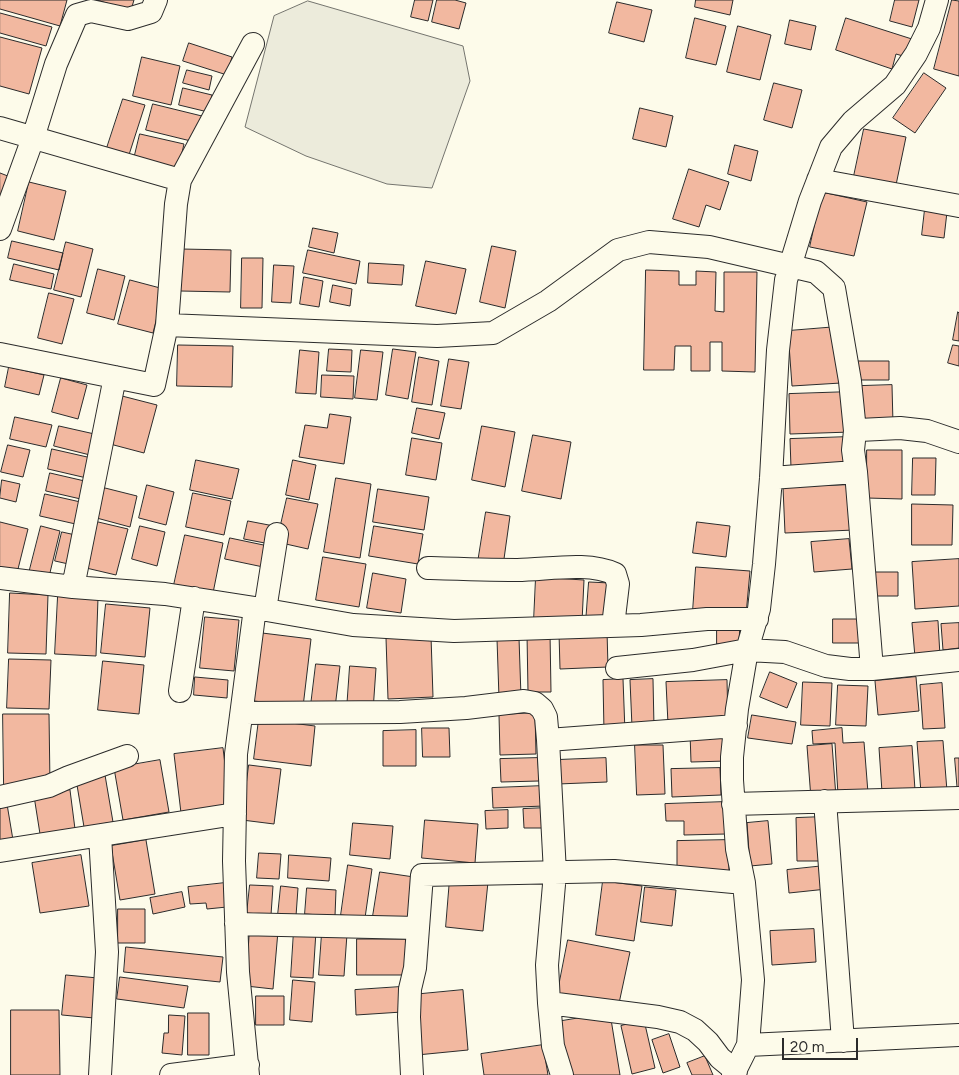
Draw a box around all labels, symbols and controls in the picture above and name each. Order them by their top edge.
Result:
scale bar [784,1028,860,1060]
text: 20 m [790,1038,824,1056]

